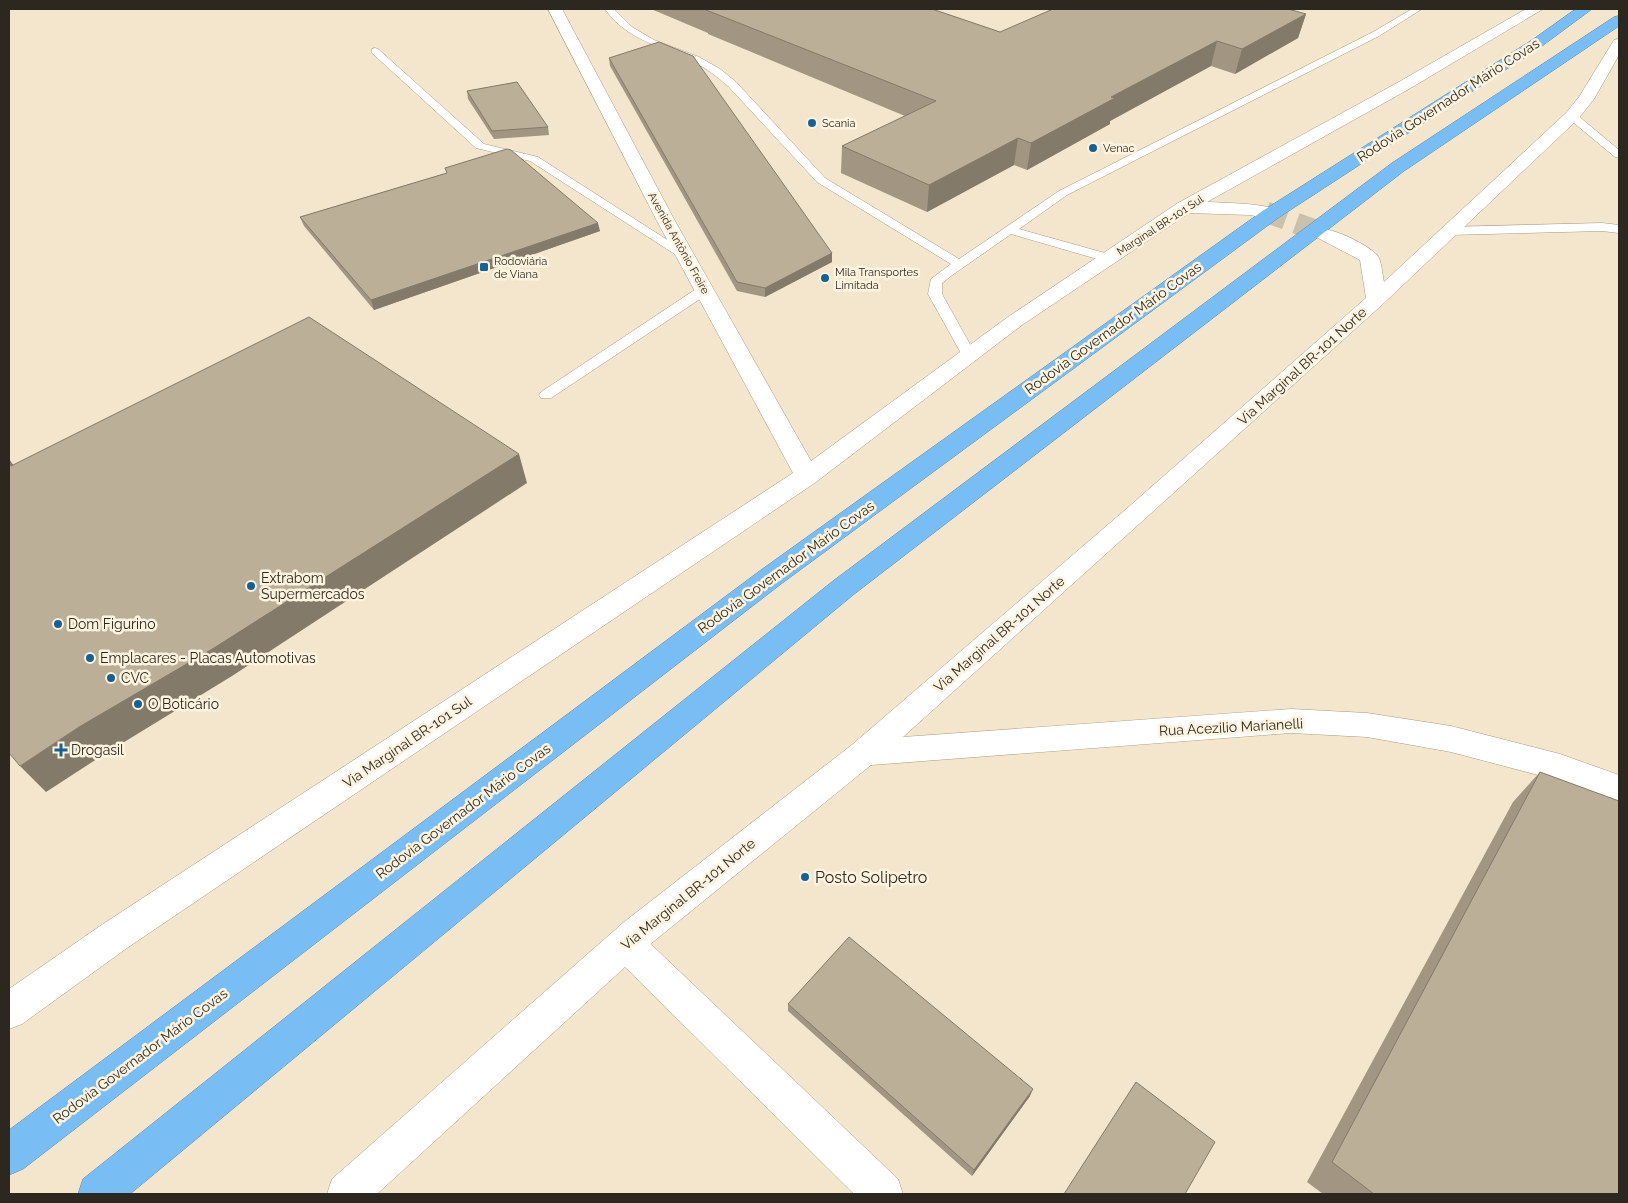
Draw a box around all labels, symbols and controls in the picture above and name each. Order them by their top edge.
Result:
street label: Rodovia Governador Mário Covas [1354,35,1542,165]
marker: Scania [806,117,818,129]
place label: Scania [822,117,856,130]
marker: Venac [1087,142,1099,154]
place label: Venac [1103,142,1135,155]
street label: Avenida Antônio Freire [645,190,712,297]
street label: Marginal BR-101 Sul [1115,193,1206,258]
place label: Rodoviária de Viana [494,255,547,281]
street label: Rodovia Governador Mário Covas [1022,258,1205,397]
marker: Rodoviária de Viana [478,261,490,273]
place label: Mila Transportes Limitada [835,266,918,292]
marker: Mila Transportes Limitada [819,272,831,284]
street label: Via Marginal BR-101 Norte [1234,304,1370,428]
street label: Rodovia Governador Mário Covas [695,497,878,636]
place label: Extrabom Supermercados [261,570,365,602]
street label: Via Marginal BR-101 Norte [930,573,1068,695]
marker: Extrabom Supermercados [245,580,257,592]
place label: Dom Figurino [68,616,156,632]
marker: Dom Figurino [52,618,64,630]
place label: Emplacares - Placas Automotivas [100,650,316,666]
marker: Emplacares - Placas Automotivas [84,652,96,664]
place label: CVC [121,670,150,686]
marker: CVC [105,672,117,684]
street label: Via Marginal BR-101 Sul [340,693,475,791]
place label: O Boticário [148,696,219,712]
marker: O Boticário [132,698,144,710]
street label: Rua Acezilio Marianelli [1159,715,1303,739]
street label: Rodovia Governador Mário Covas [373,740,554,882]
place label: Drogasil [71,742,124,758]
marker: Drogasil [55,744,67,756]
street label: Via Marginal BR-101 Norte [618,835,758,953]
place label: Posto Solipetro [815,868,927,887]
marker: Posto Solipetro [799,871,811,883]
street label: Rodovia Governador Mário Covas [50,985,231,1127]

